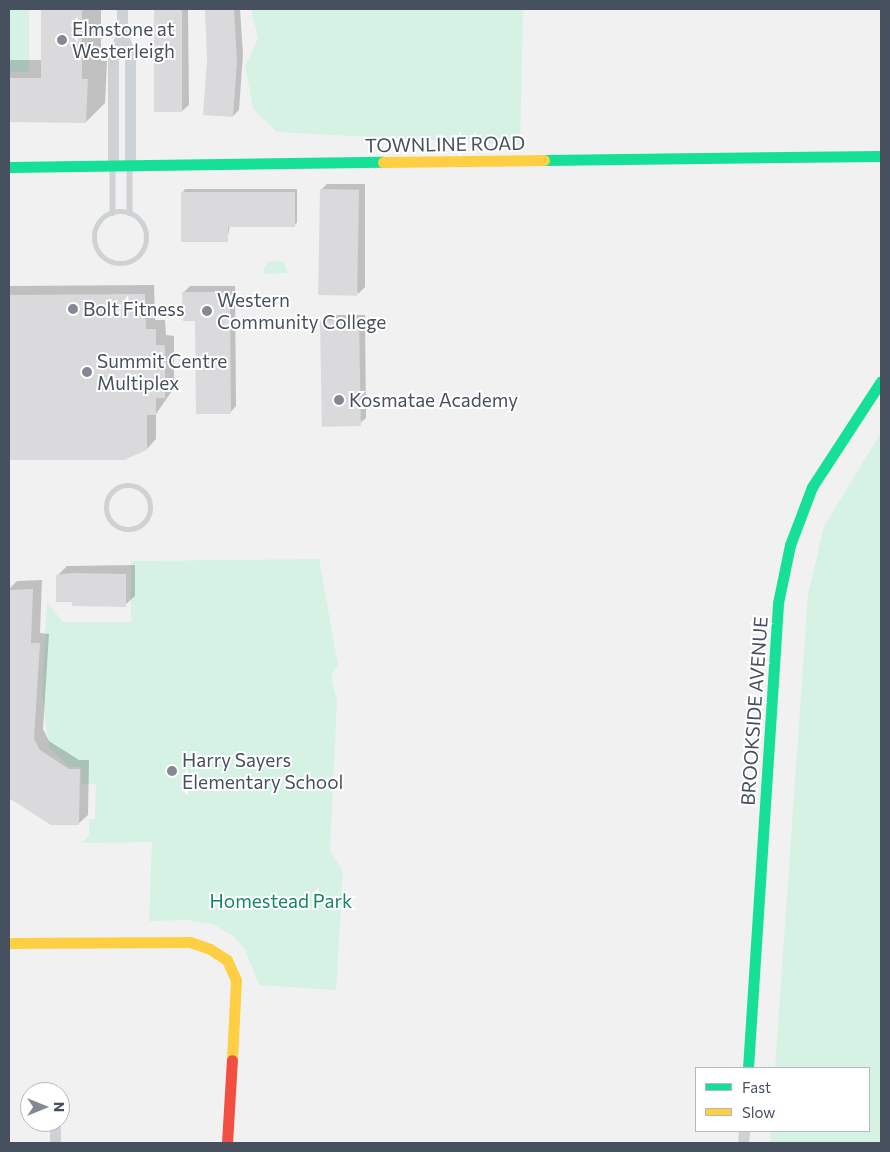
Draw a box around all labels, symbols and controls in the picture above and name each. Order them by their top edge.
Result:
place label: Elmstone at Westerleigh [72,18,175,62]
marker: Elmstone at Westerleigh [56,34,68,46]
street label: TOWNLINE ROAD [365,131,525,157]
place label: Western Community College [217,289,386,333]
place label: Bolt Fitness [83,298,185,320]
marker: Bolt Fitness [67,303,79,315]
marker: Western Community College [201,305,213,317]
place label: Summit Centre Multiplex [97,350,227,394]
marker: Summit Centre Multiplex [81,366,93,378]
place label: Kosmatae Academy [349,389,518,411]
marker: Kosmatae Academy [333,394,345,406]
street label: BROOKSIDE AVENUE [736,616,772,806]
place label: Harry Sayers Elementary School [182,749,343,793]
marker: Harry Sayers Elementary School [166,765,178,777]
park label: Homestead Park [210,890,352,912]
legend [695,1067,870,1132]
text: Fast [742,1078,771,1096]
north arrow [20,1082,70,1132]
text: N [51,1102,68,1112]
text: Slow [742,1103,775,1121]

